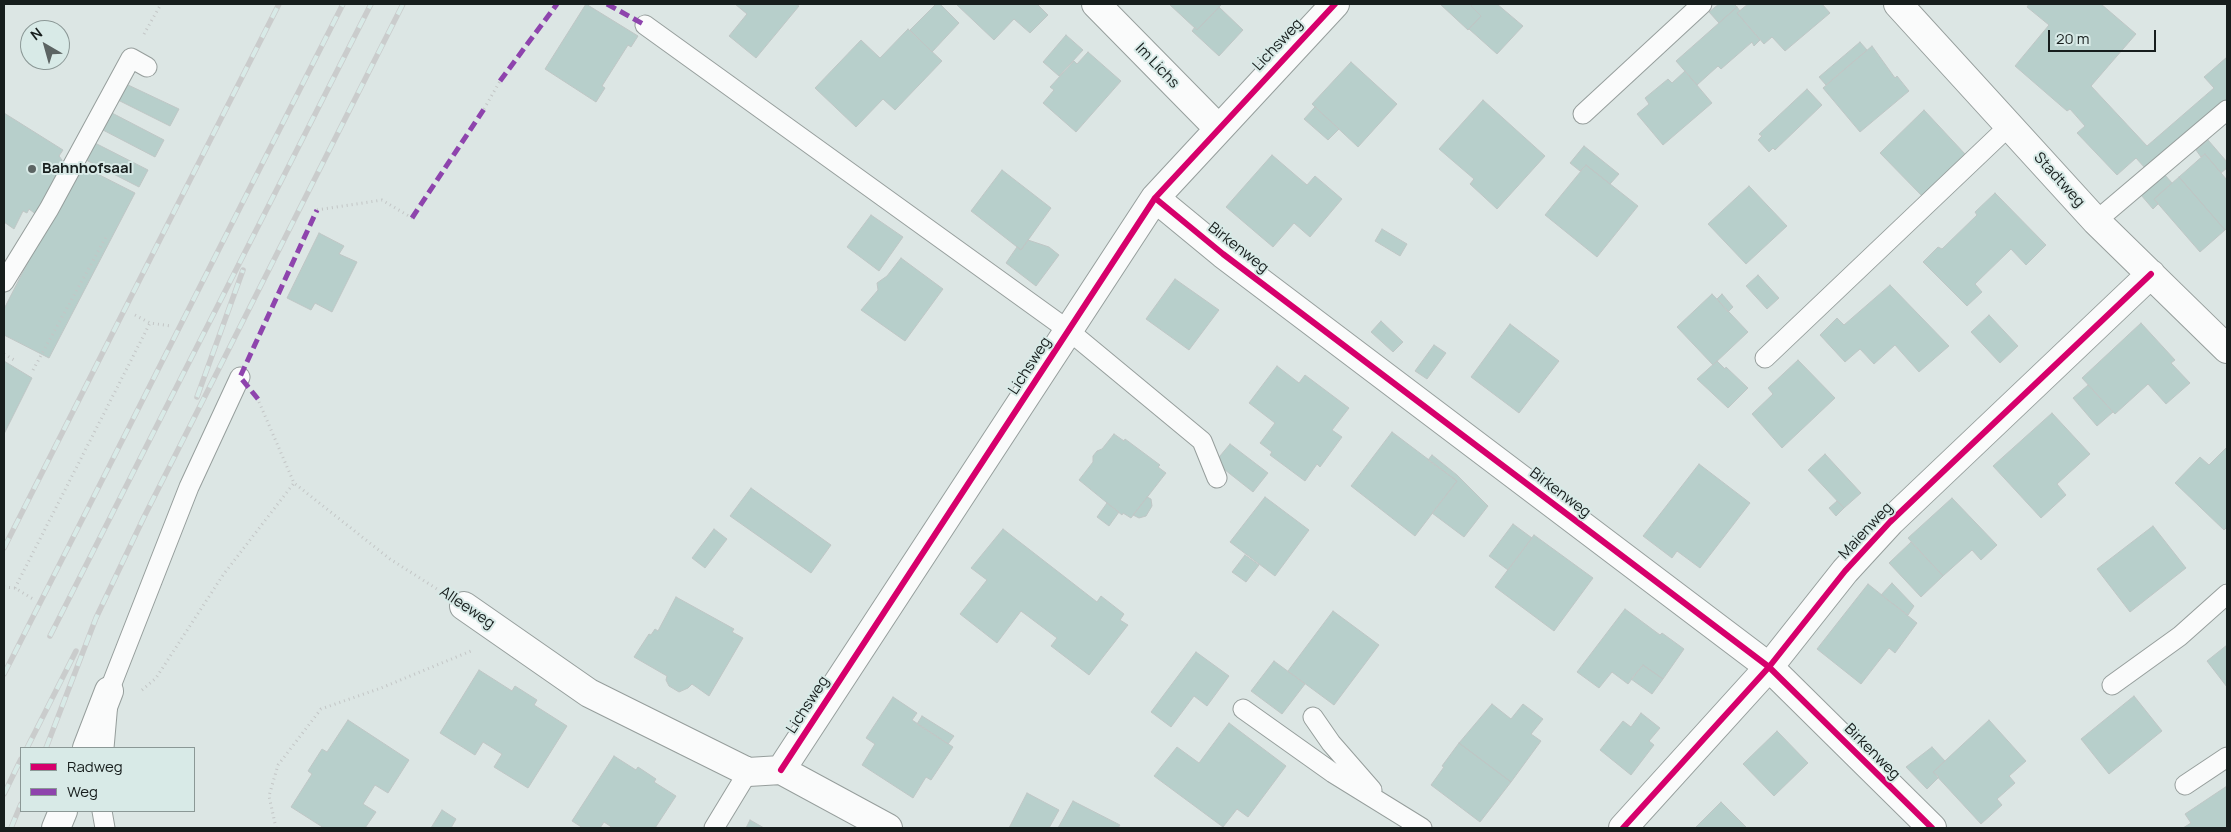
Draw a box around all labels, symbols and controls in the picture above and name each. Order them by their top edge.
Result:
street label: Lichsweg [1249,15,1307,75]
north arrow [20,20,70,70]
scale bar [2051,20,2158,52]
text: N [26,23,46,44]
text: 20 m [2056,28,2089,49]
street label: Im Lichs [1131,40,1183,92]
street label: Stadtweg [2030,149,2088,211]
place label: Bahnhofsaal [42,160,133,178]
marker: Bahnhofsaal [26,163,38,175]
street label: Birkenweg [1204,219,1272,277]
street label: Lichsweg [1005,334,1055,398]
street label: Birkenweg [1526,464,1594,522]
street label: Maienweg [1835,499,1897,563]
street label: Alleeweg [436,583,498,633]
street label: Lichsweg [783,673,833,737]
street label: Birkenweg [1840,720,1904,784]
legend [20,747,195,812]
text: Radweg [67,756,123,777]
text: Weg [67,781,98,802]

